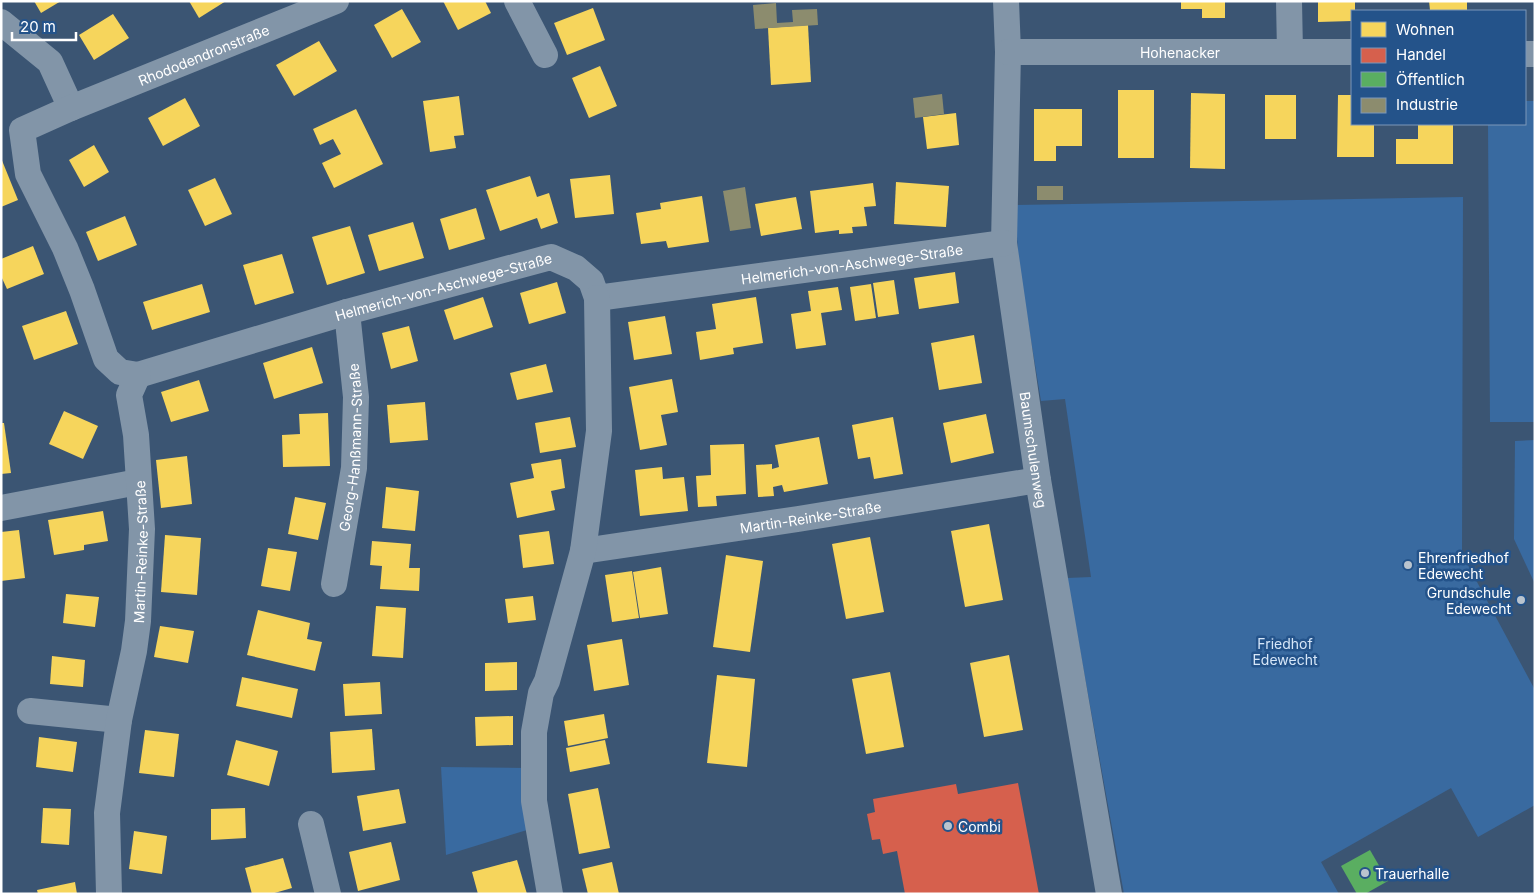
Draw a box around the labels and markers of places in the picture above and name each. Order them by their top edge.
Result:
place label: Ehrenfriedhof Edewecht [1418,549,1509,582]
marker: Ehrenfriedhof Edewecht [1402,559,1414,571]
place label: Grundschule Edewecht [1427,584,1511,617]
marker: Grundschule Edewecht [1515,594,1527,606]
place label: Combi [958,818,1001,835]
marker: Combi [942,820,954,832]
place label: Trauerhalle [1375,865,1449,882]
marker: Trauerhalle [1359,867,1371,879]

